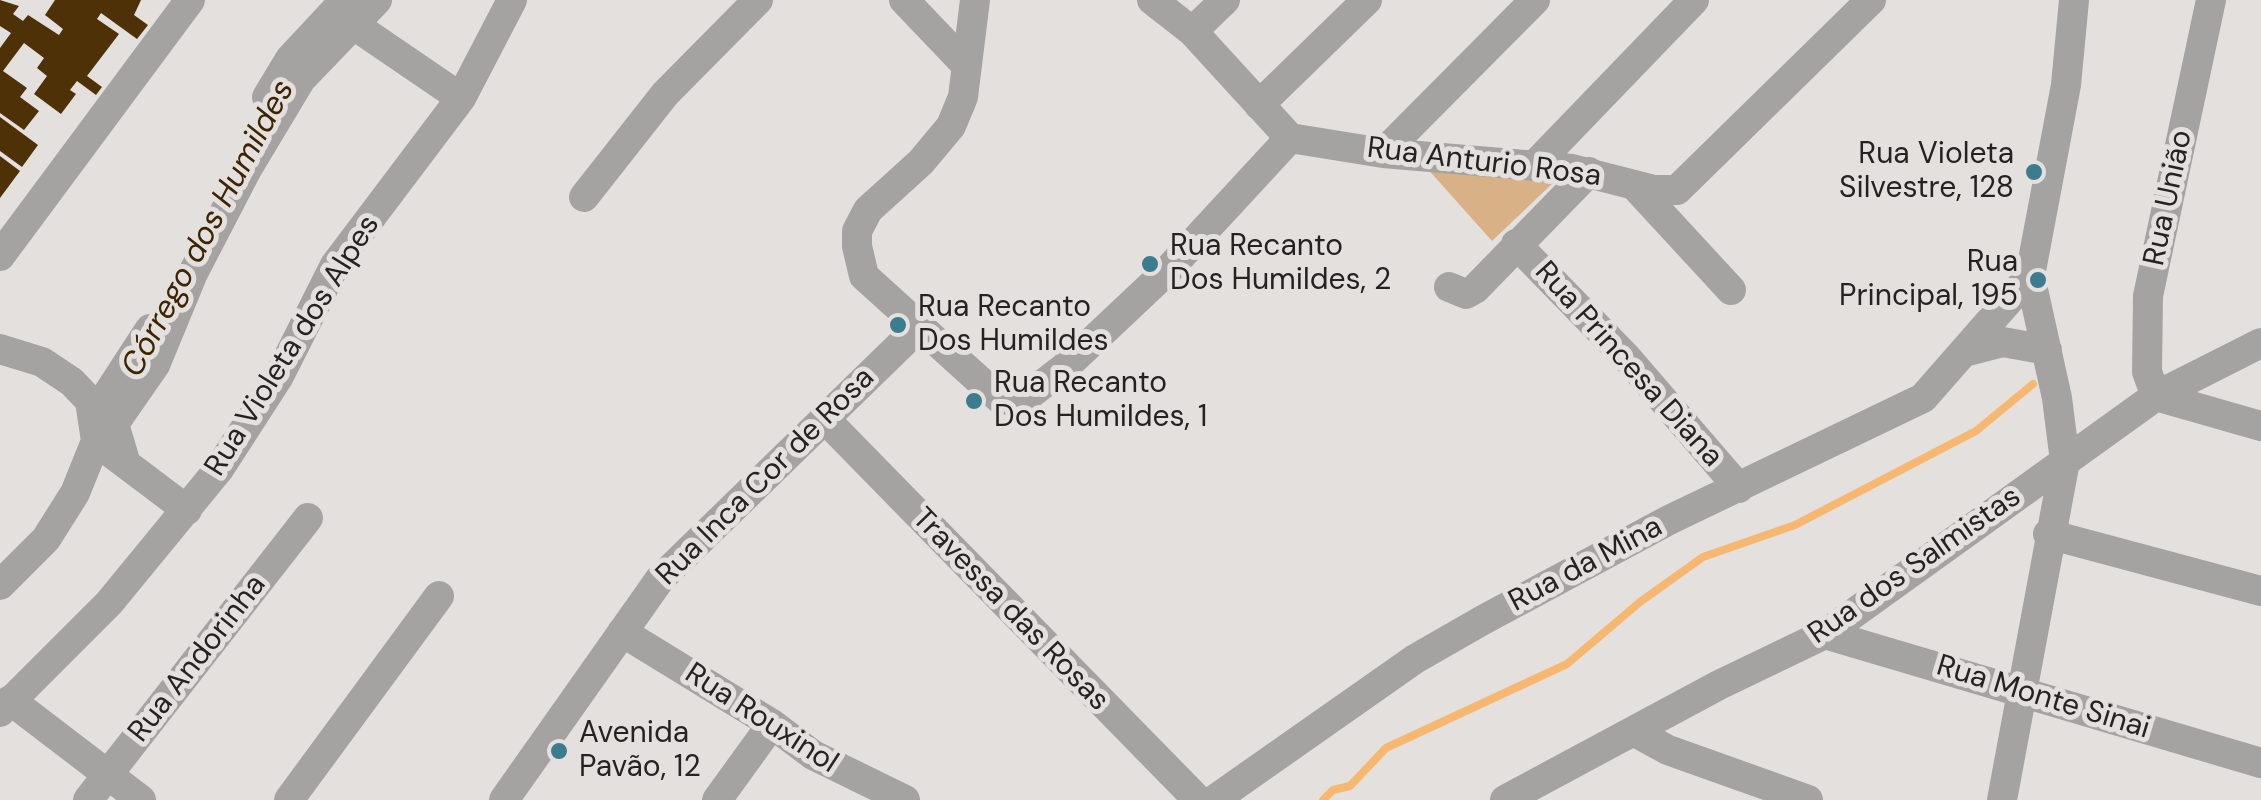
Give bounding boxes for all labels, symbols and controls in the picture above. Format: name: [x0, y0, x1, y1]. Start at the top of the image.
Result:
water label: Córrego dos Humildes: [114, 74, 304, 384]
street label: Rua União: [2137, 127, 2201, 269]
street label: Rua Anturio Rosa: [1365, 131, 1603, 195]
place label: Rua Violeta Silvestre, 128: [1839, 137, 2014, 208]
marker: Rua Violeta Silvestre, 128: [2023, 161, 2045, 183]
street label: Rua Violeta dos Alpes: [198, 209, 388, 483]
place label: Rua Recanto Dos Humildes, 2: [1170, 229, 1391, 300]
place label: Rua Principal, 195: [1839, 245, 2018, 316]
marker: Rua Recanto Dos Humildes, 2: [1139, 253, 1161, 275]
street label: Rua Princesa Diana: [1526, 255, 1730, 475]
marker: Rua Principal, 195: [2027, 269, 2049, 291]
place label: Rua Recanto Dos Humildes: [918, 290, 1109, 360]
marker: Rua Recanto Dos Humildes: [887, 314, 909, 336]
street label: Rua Inca Cor de Rosa: [650, 361, 882, 593]
place label: Rua Recanto Dos Humildes, 1: [994, 366, 1207, 436]
marker: Rua Recanto Dos Humildes, 1: [963, 390, 985, 412]
street label: Rua dos Salmistas: [1802, 479, 2028, 653]
street label: Travessa das Rosas: [904, 501, 1116, 719]
street label: Rua da Mina: [1503, 510, 1669, 620]
street label: Rua Andorinha: [122, 568, 274, 750]
street label: Rua Monte Sinai: [1932, 648, 2154, 748]
street label: Rua Rouxinol: [678, 656, 844, 782]
place label: Avenida Pavão, 12: [579, 716, 701, 786]
marker: Avenida Pavão, 12: [548, 740, 570, 762]

